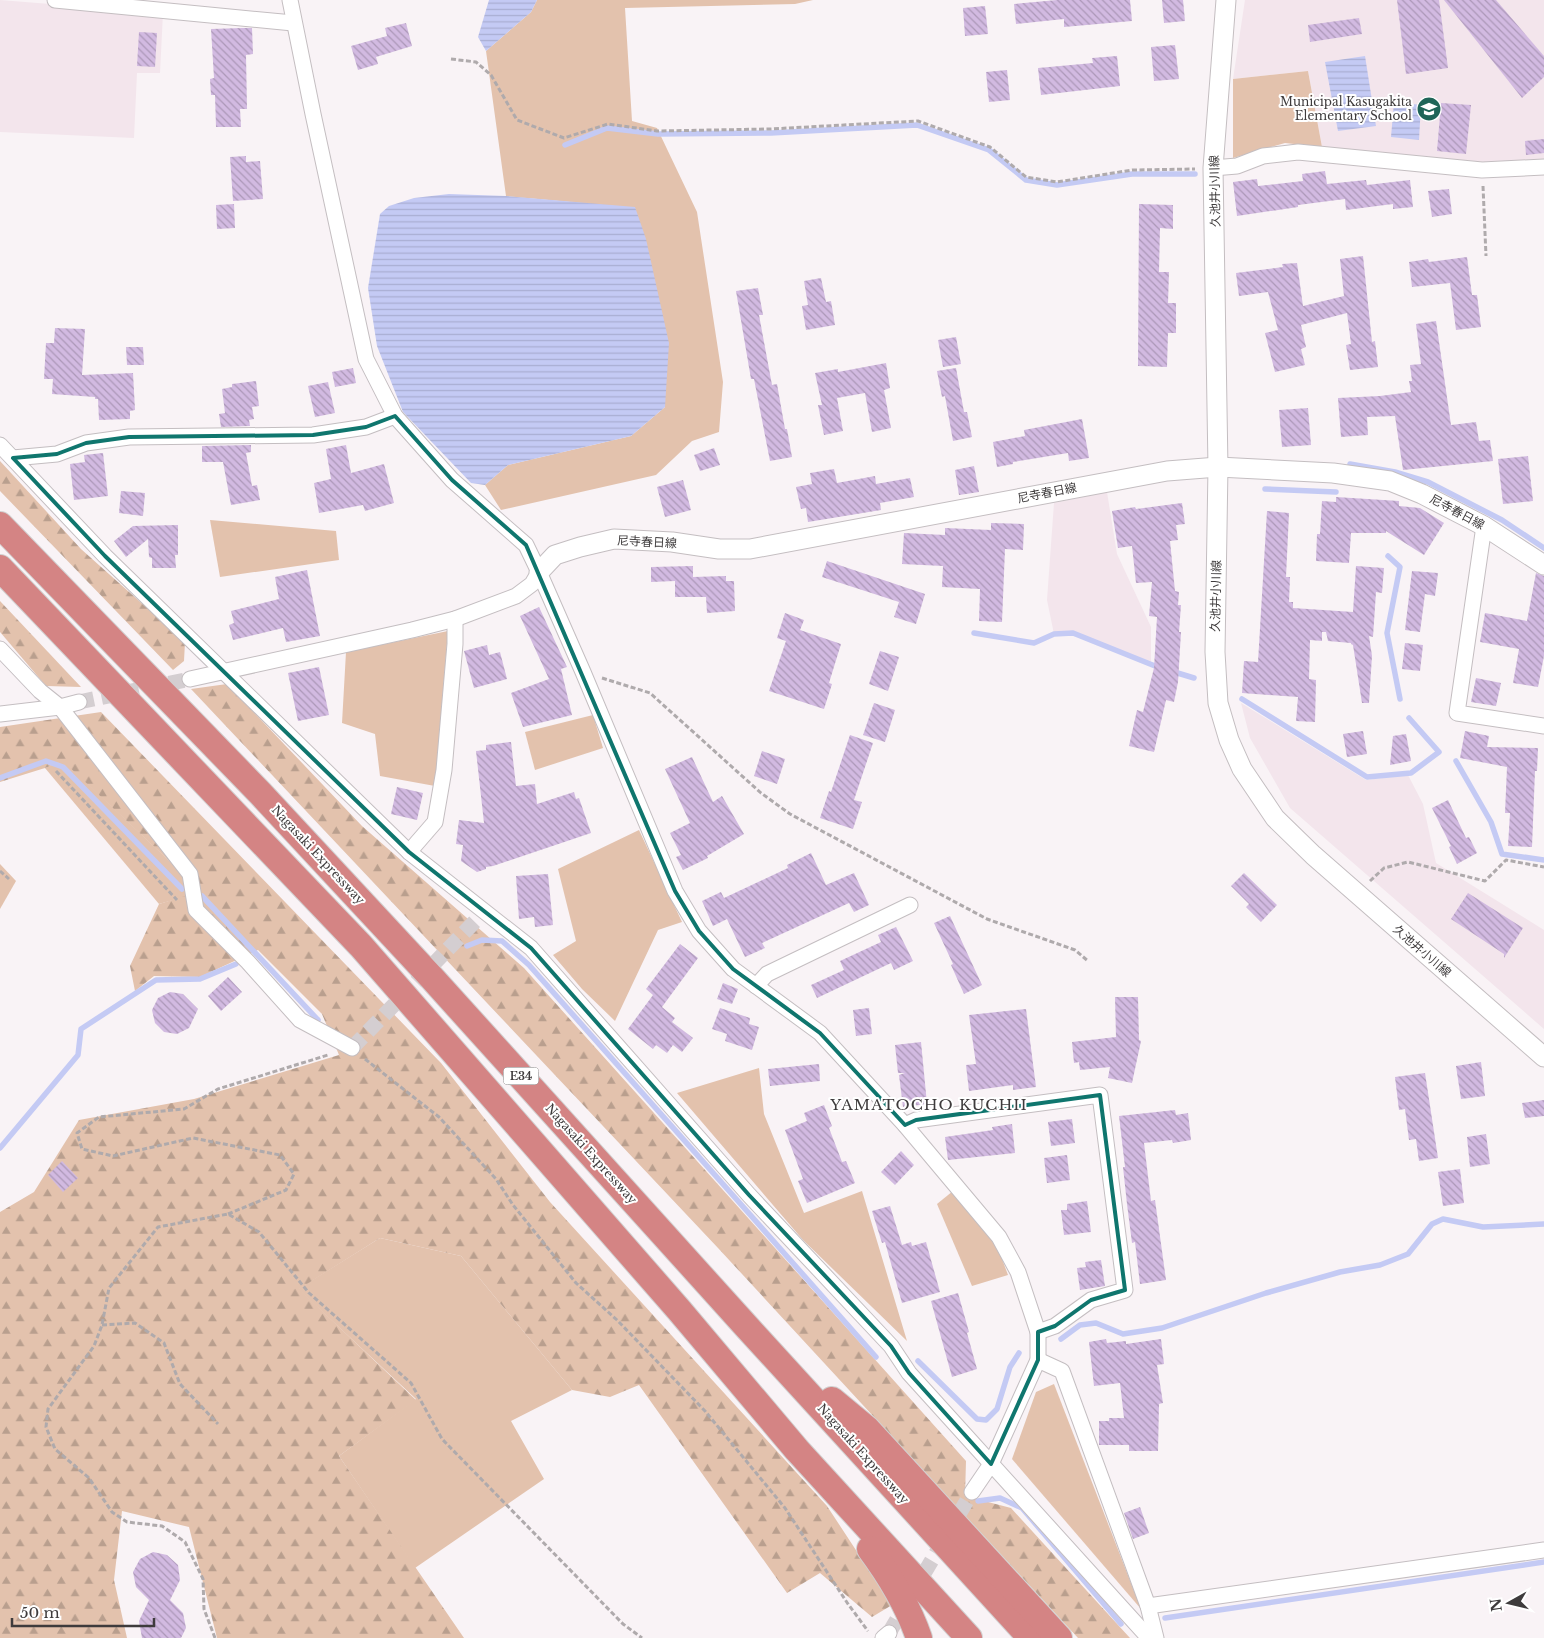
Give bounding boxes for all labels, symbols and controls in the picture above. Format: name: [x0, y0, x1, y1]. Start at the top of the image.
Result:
place label: Municipal Kasugakita Elementary School: [1280, 94, 1412, 123]
school or university icon: Municipal Kasugakita Elementary School: [1416, 96, 1442, 122]
street label: 久池井小川線: [1206, 155, 1223, 227]
street label: 尼寺春日線: [1016, 479, 1078, 506]
street label: 尼寺春日線: [1427, 491, 1487, 532]
street label: 尼寺春日線: [617, 532, 677, 551]
street label: 久池井小川線: [1207, 560, 1224, 632]
street label: Nagasaki Expressway: [269, 802, 368, 907]
street label: 久池井小川線: [1390, 921, 1454, 980]
road number: E34: [504, 1068, 538, 1084]
district label: YAMATOCHO KUCHII: [829, 1095, 1028, 1114]
street label: Nagasaki Expressway: [542, 1101, 640, 1207]
street label: Nagasaki Expressway: [814, 1401, 912, 1507]
north arrow: [1484, 1578, 1534, 1628]
scale bar: [12, 1596, 155, 1628]
text: N: [1486, 1597, 1506, 1613]
text: 50 m: [20, 1603, 60, 1622]

